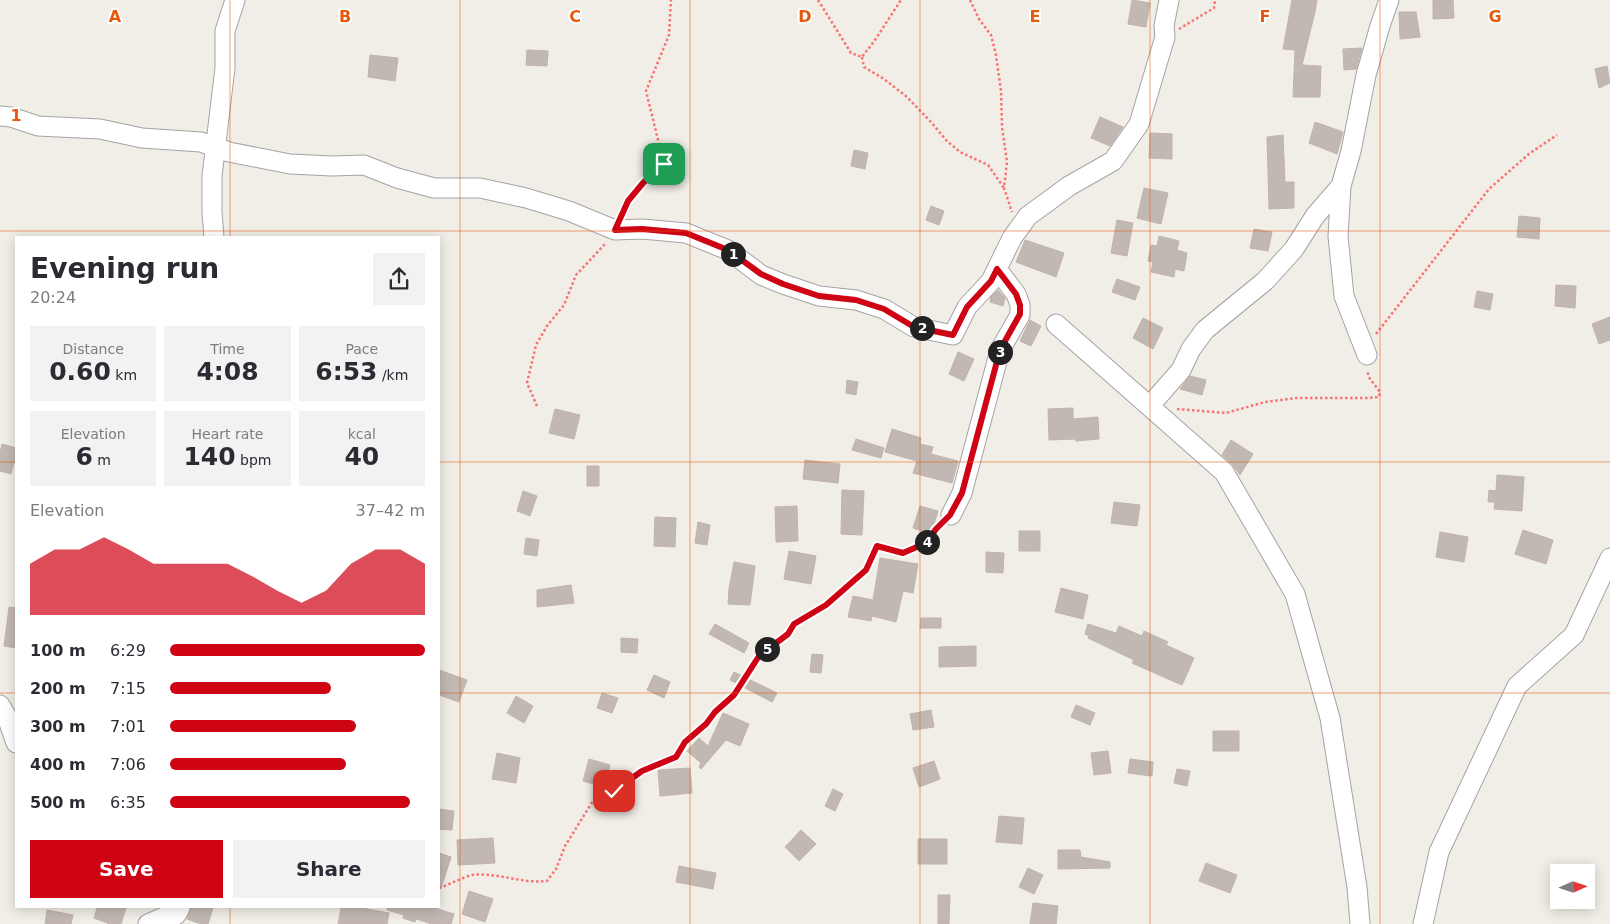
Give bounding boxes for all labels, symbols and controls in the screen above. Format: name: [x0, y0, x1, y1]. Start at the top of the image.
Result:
text: A: [109, 7, 122, 26]
text: B: [339, 7, 351, 26]
text: C: [569, 7, 581, 26]
text: D: [798, 7, 812, 26]
text: E: [1030, 7, 1040, 26]
text: F: [1260, 7, 1270, 26]
text: G: [1488, 7, 1502, 26]
text: 1: [10, 106, 22, 125]
pin: [643, 143, 685, 185]
icon: arrive: [650, 150, 678, 178]
pin: 1: [720, 242, 746, 266]
text: 1: [729, 246, 738, 262]
text: Evening run: [30, 252, 219, 285]
button: share: [373, 253, 425, 305]
text: 20:24: [30, 288, 76, 307]
pin: 2: [910, 316, 934, 340]
text: 2: [918, 320, 927, 336]
pin: 3: [988, 340, 1012, 364]
text: Distance: [63, 341, 124, 357]
text: Time: [210, 341, 245, 357]
text: Pace: [345, 341, 378, 357]
text: 3: [996, 344, 1005, 360]
text: 0.60: [49, 357, 111, 386]
text: 4:08: [196, 357, 259, 386]
text: 6:53: [315, 357, 377, 386]
text: km: [111, 367, 137, 383]
text: /km: [377, 367, 408, 383]
text: Elevation: [61, 426, 126, 442]
text: Heart rate: [192, 426, 263, 442]
text: kcal: [348, 426, 376, 442]
text: 6: [75, 442, 93, 471]
text: 140: [183, 442, 236, 471]
text: 40: [344, 442, 379, 471]
text: m: [93, 452, 111, 468]
text: bpm: [236, 452, 272, 468]
text: Elevation: [30, 501, 104, 520]
text: 37–42 m: [356, 501, 425, 520]
pin: 4: [914, 530, 940, 554]
text: 4: [923, 534, 932, 550]
pin: 5: [754, 636, 780, 662]
text: 100 m: [30, 641, 86, 660]
text: 6:29: [110, 641, 146, 660]
text: 5: [763, 641, 772, 657]
text: 200 m: [30, 679, 86, 698]
text: 7:15: [110, 679, 146, 698]
text: 300 m: [30, 717, 86, 736]
text: 7:01: [110, 717, 146, 736]
text: 400 m: [30, 755, 86, 774]
text: 7:06: [110, 755, 146, 774]
pin: [593, 770, 635, 812]
icon: check: [600, 777, 628, 805]
text: 500 m: [30, 793, 86, 812]
text: 6:35: [110, 793, 146, 812]
button: Save: [30, 840, 223, 898]
button: Share: [233, 840, 425, 898]
north arrow: [1550, 864, 1595, 909]
map controls: [1550, 864, 1595, 909]

